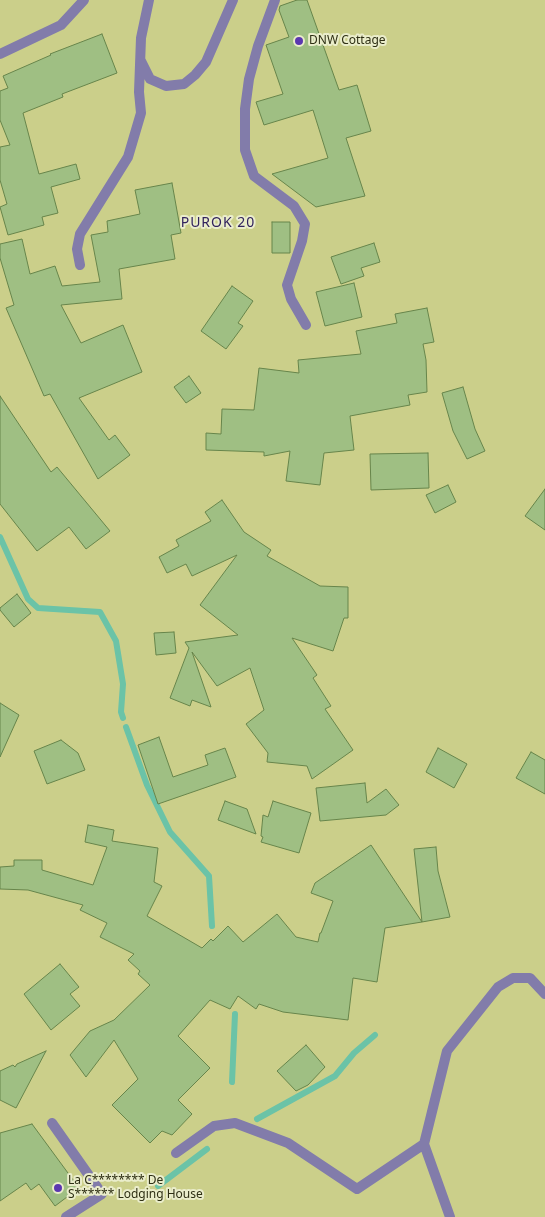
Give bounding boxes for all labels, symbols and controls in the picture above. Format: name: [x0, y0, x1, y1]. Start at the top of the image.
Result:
place label: DNW Cottage: [309, 34, 386, 48]
marker: DNW Cottage: [293, 35, 305, 47]
district label: PUROK 20: [180, 215, 256, 231]
place label: La C******** De S****** Lodging House: [68, 1174, 203, 1202]
marker: La C******** De S****** Lodging House: [52, 1182, 64, 1194]

